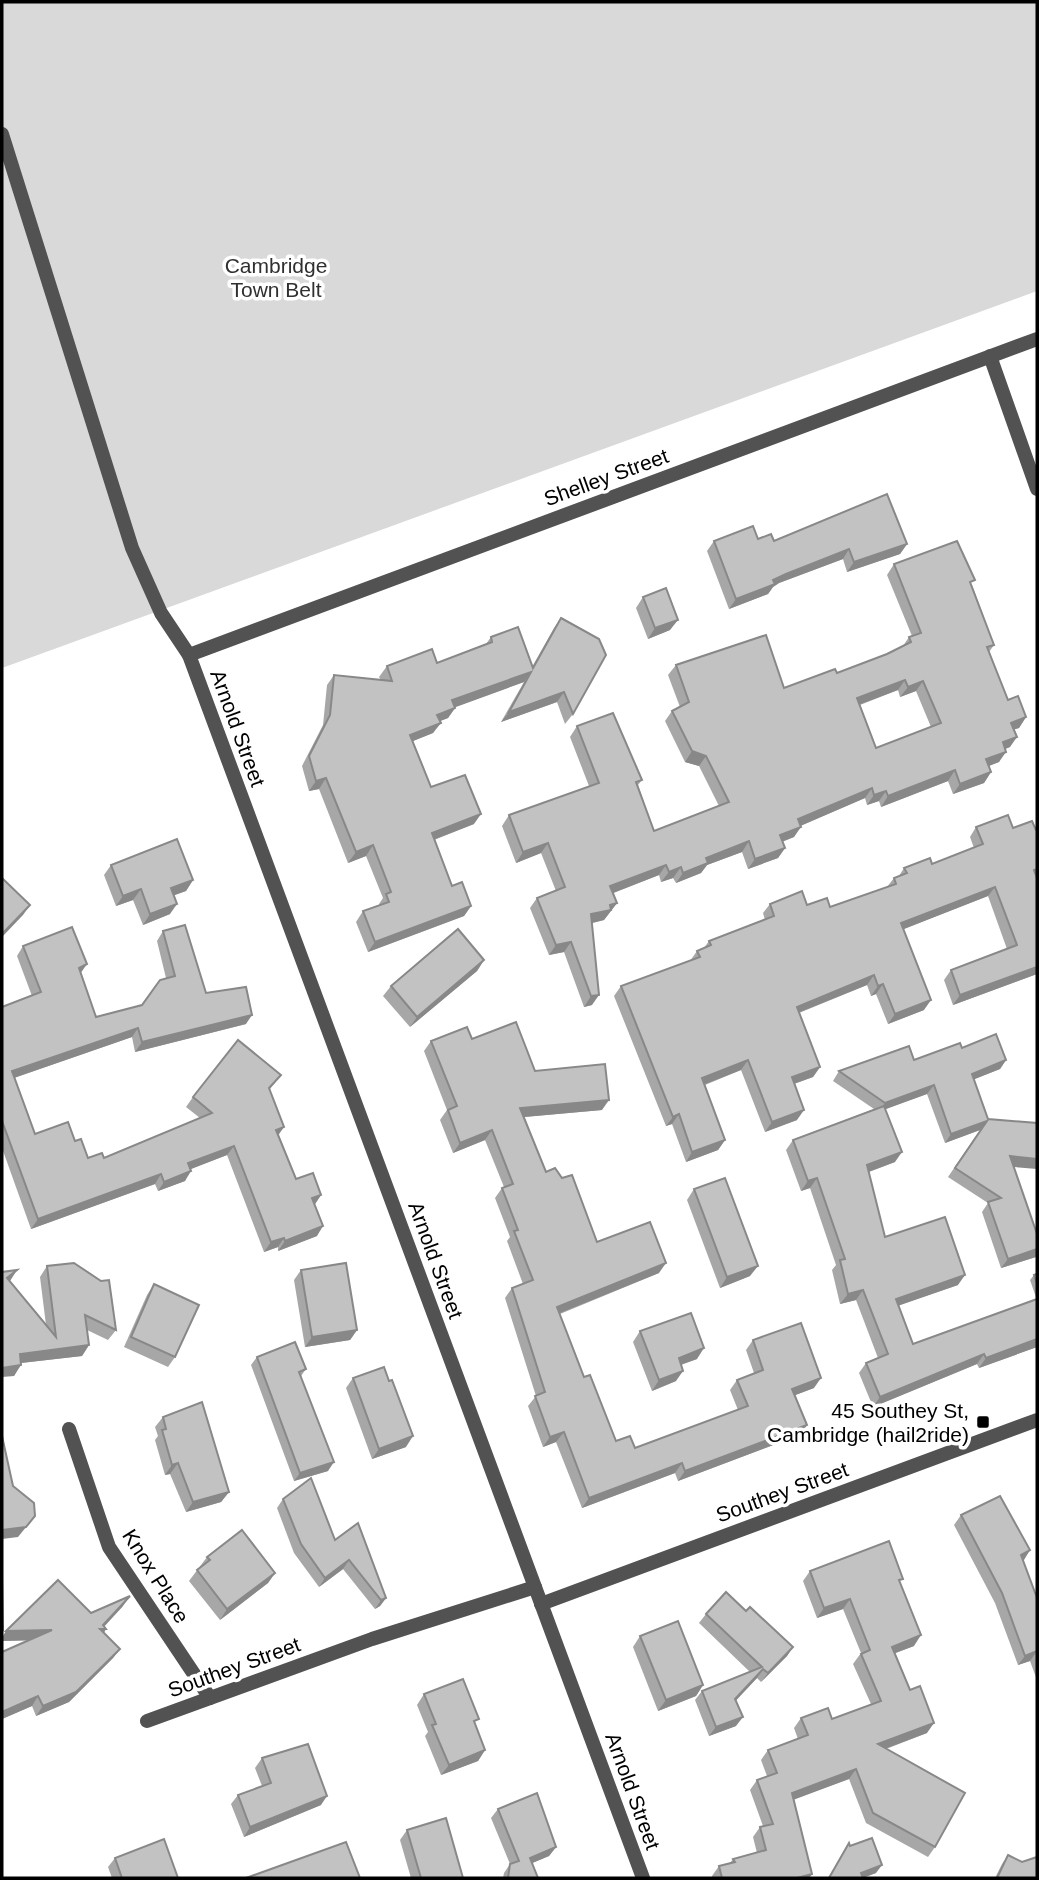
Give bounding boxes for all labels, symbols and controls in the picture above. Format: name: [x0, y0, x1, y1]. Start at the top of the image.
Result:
park label: Cambridge Town Belt: [225, 254, 327, 301]
street label: Shelley Street: [541, 444, 672, 510]
street label: Arnold Street: [206, 666, 270, 790]
street label: Arnold Street: [404, 1198, 468, 1322]
place label: 45 Southey St, Cambridge (hail2ride): [767, 1399, 969, 1446]
marker: 45 Southey St, Cambridge (hail2ride): [975, 1414, 991, 1430]
street label: Southey Street: [713, 1457, 851, 1527]
street label: Knox Place: [118, 1525, 194, 1627]
street label: Southey Street: [165, 1632, 303, 1702]
street label: Arnold Street: [601, 1729, 665, 1853]

